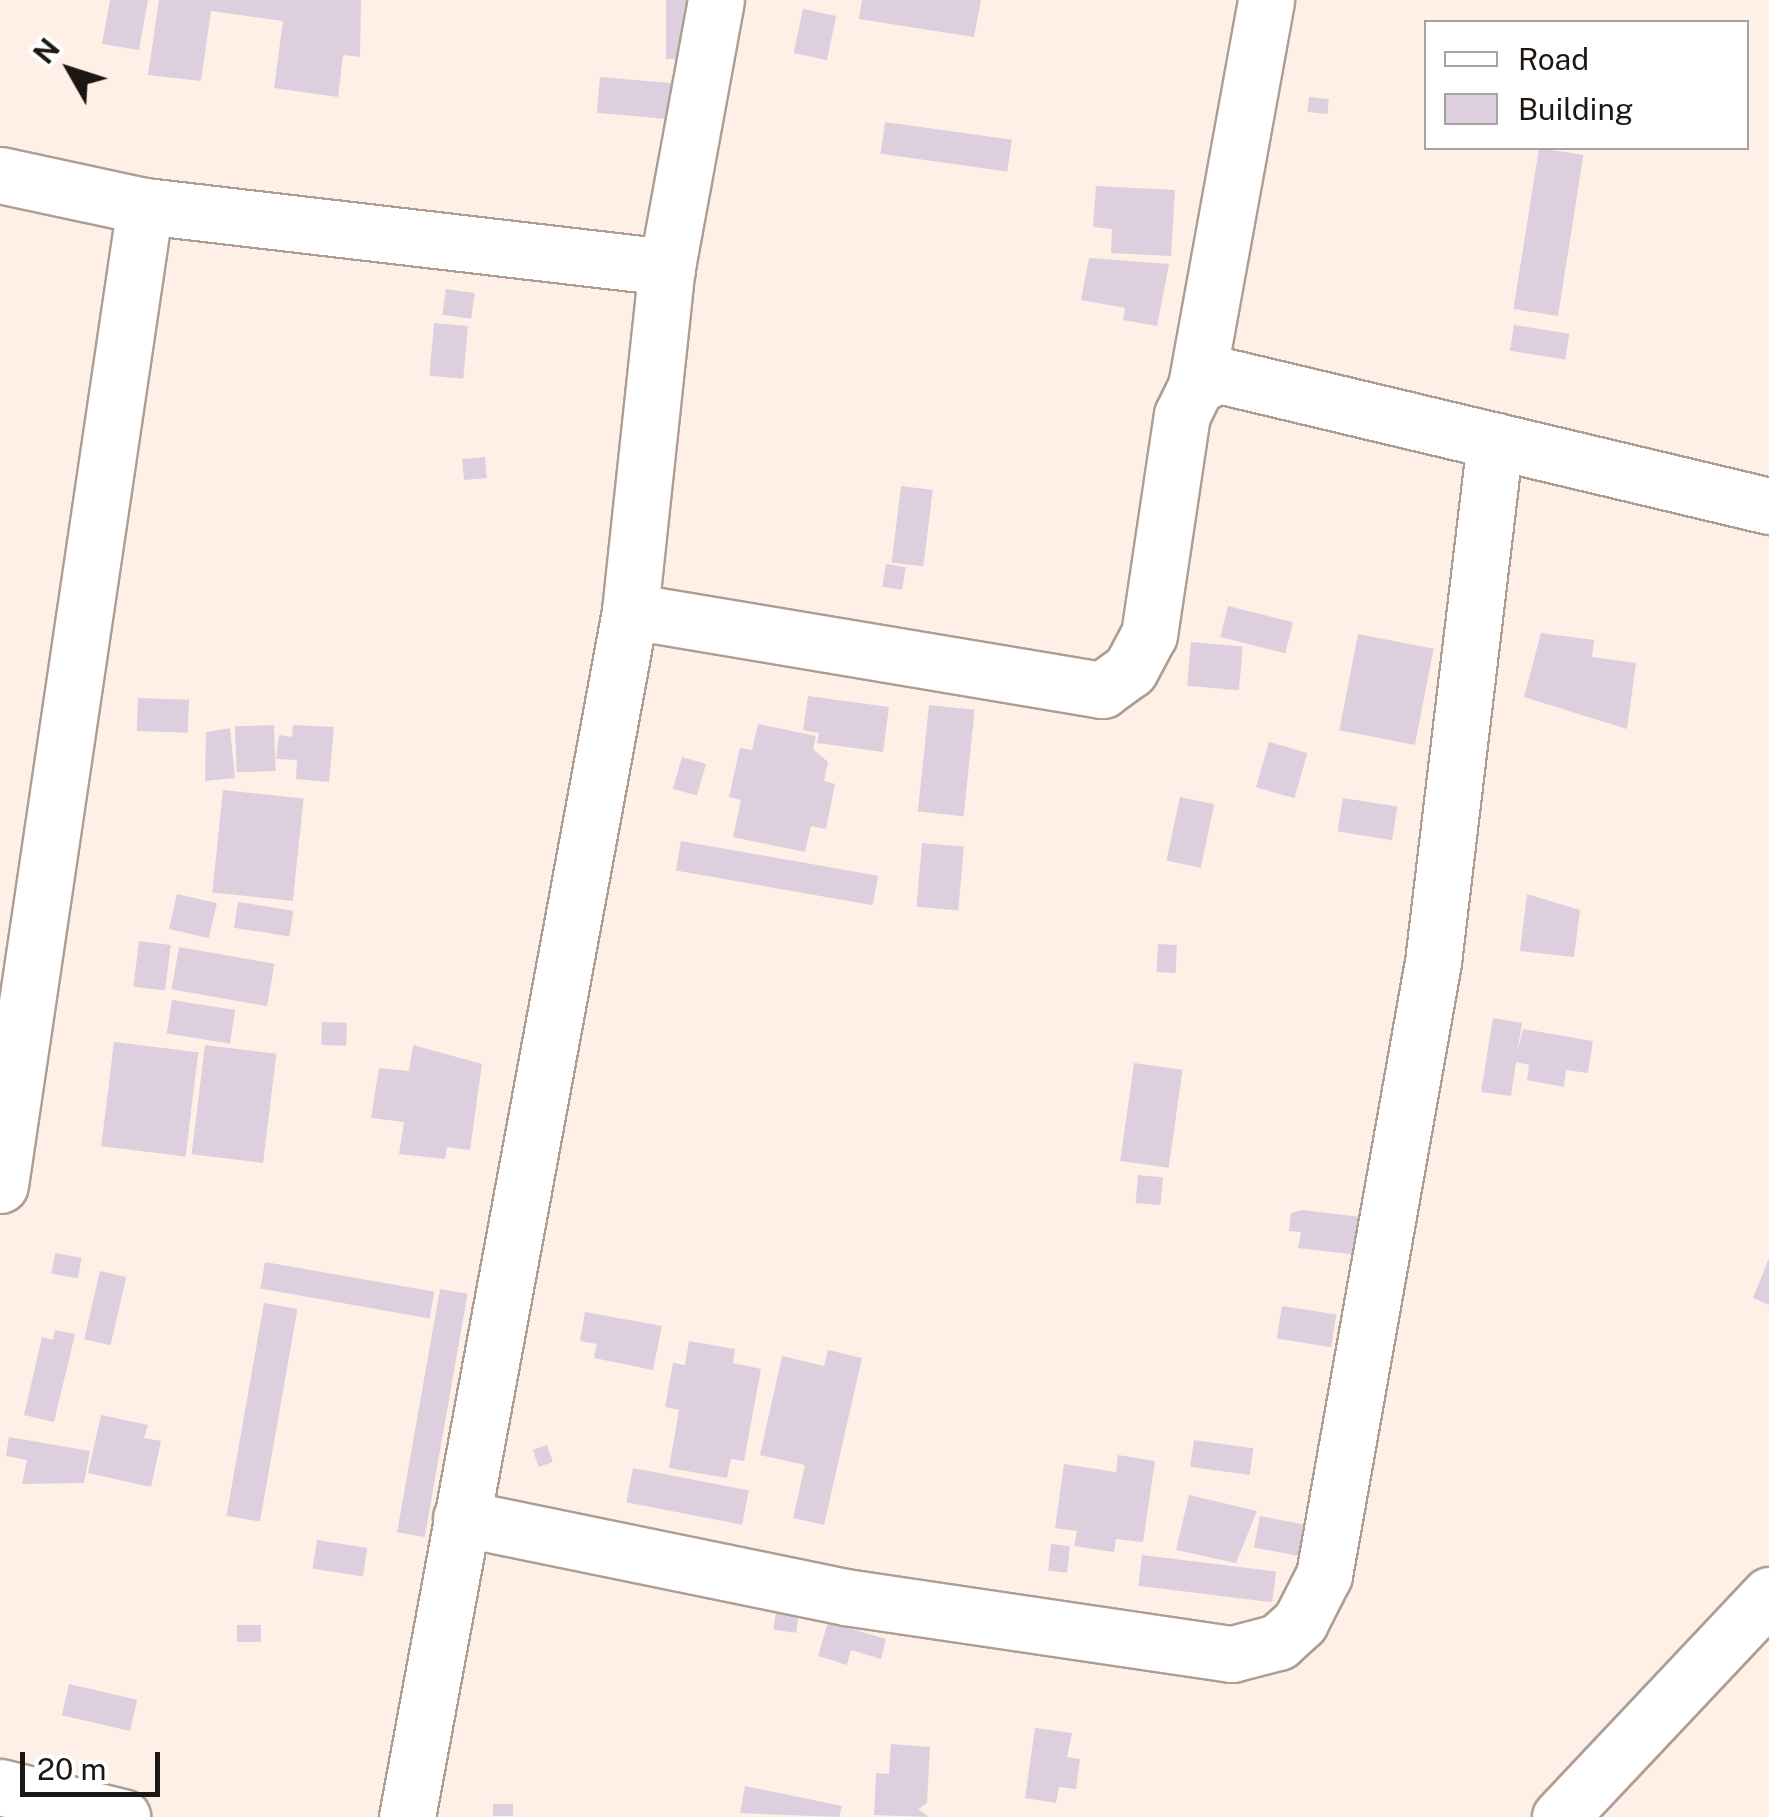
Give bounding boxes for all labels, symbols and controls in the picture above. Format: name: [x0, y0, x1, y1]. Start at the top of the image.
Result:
north arrow: [20, 20, 120, 120]
legend: [1424, 20, 1749, 150]
text: N: [27, 32, 66, 70]
text: Road: [1518, 41, 1589, 77]
text: Building: [1518, 91, 1633, 127]
scale bar: [25, 1732, 165, 1794]
text: 20 m: [37, 1751, 106, 1787]

